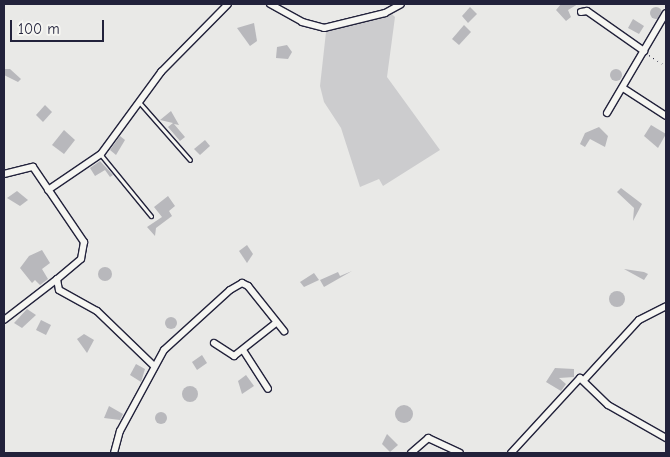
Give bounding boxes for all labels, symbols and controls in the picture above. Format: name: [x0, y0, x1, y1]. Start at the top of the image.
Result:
scale bar: [12, 10, 106, 42]
text: 100 m: [18, 20, 60, 38]

